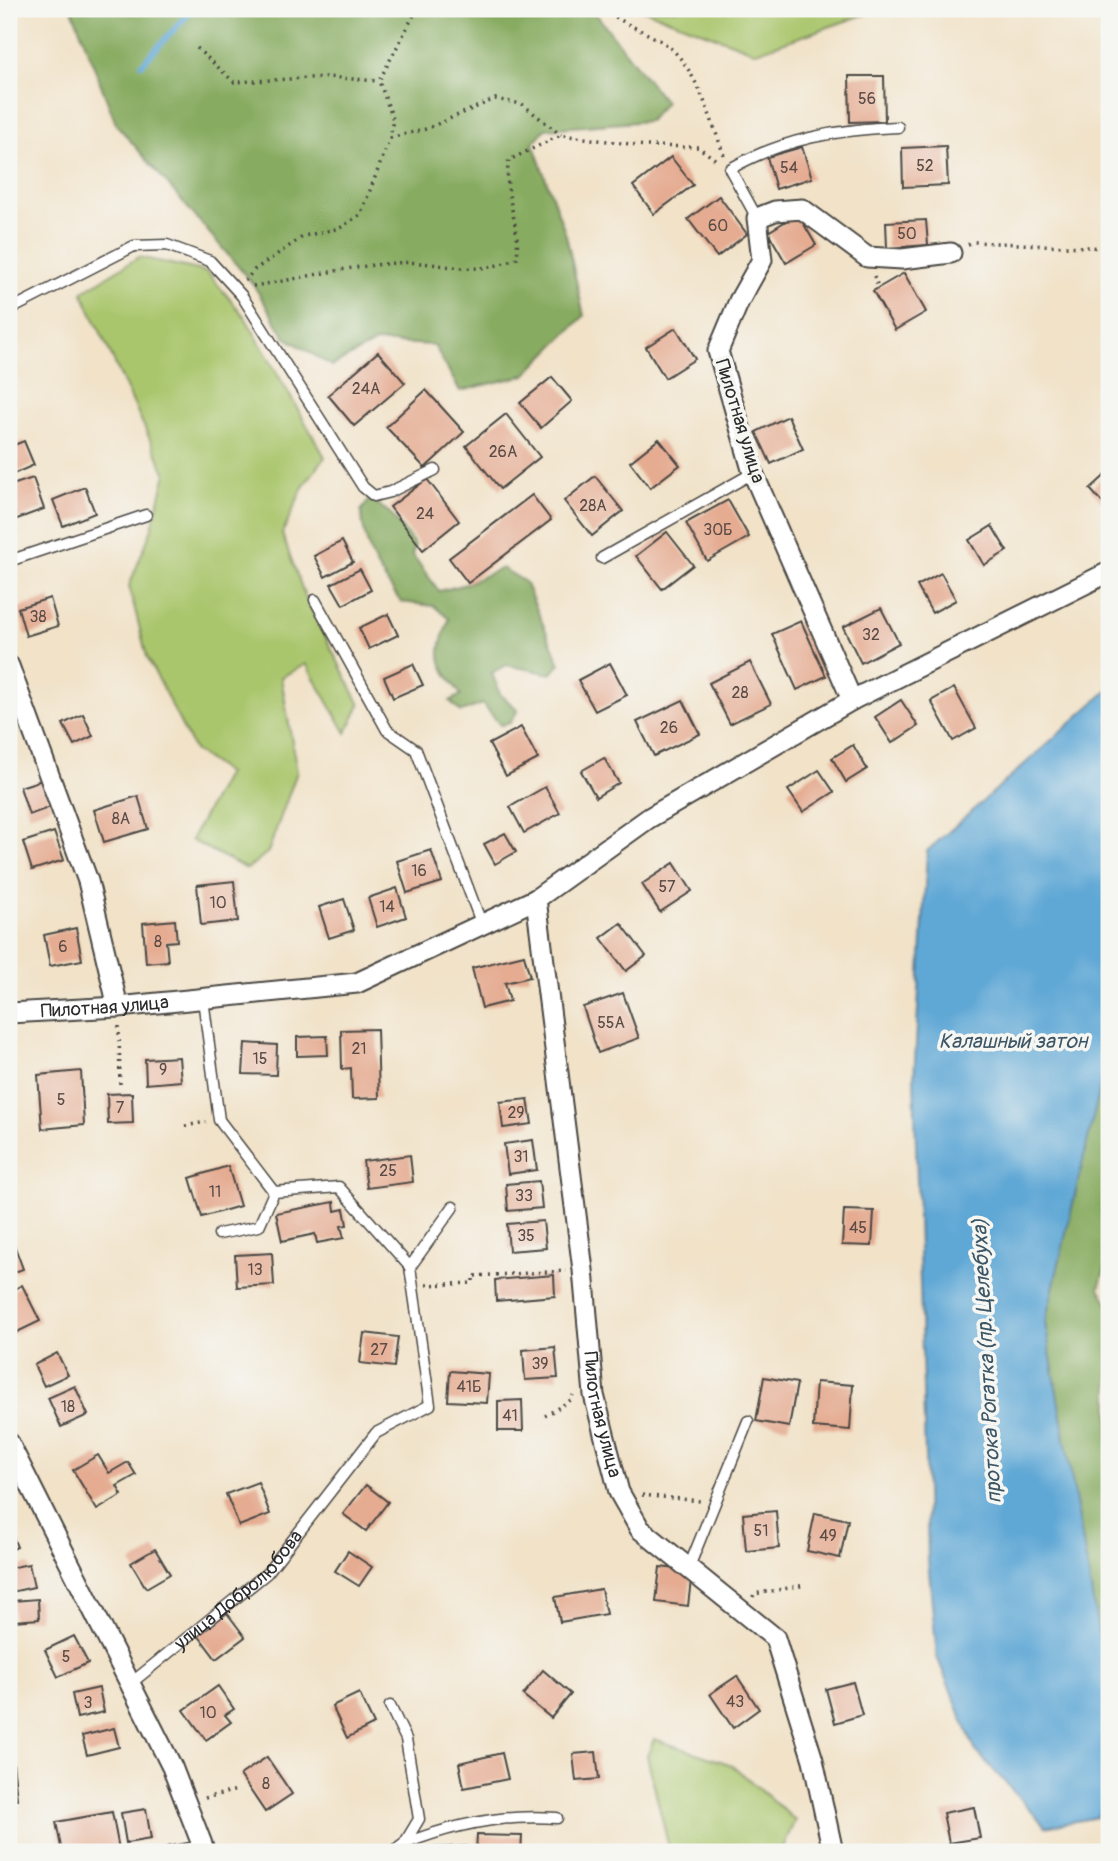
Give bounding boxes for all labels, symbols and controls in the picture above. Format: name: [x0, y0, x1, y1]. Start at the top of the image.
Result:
house number: 56: [858, 89, 876, 109]
house number: 52: [916, 156, 934, 176]
house number: 54: [780, 158, 798, 178]
house number: 60: [708, 216, 728, 236]
house number: 50: [897, 224, 917, 244]
street label: Пилотная улица: [710, 356, 770, 486]
house number: 24А: [352, 379, 380, 399]
house number: 26А: [489, 442, 517, 462]
house number: 28А: [579, 496, 607, 516]
house number: 24: [416, 504, 434, 524]
house number: 30Б: [703, 520, 733, 540]
house number: 38: [30, 607, 47, 627]
house number: 32: [862, 625, 880, 645]
house number: 28: [731, 683, 749, 703]
house number: 26: [660, 718, 678, 738]
house number: 8А: [112, 809, 130, 829]
house number: 16: [411, 861, 427, 881]
house number: 57: [658, 877, 676, 897]
house number: 10: [209, 893, 227, 913]
house number: 14: [379, 897, 395, 917]
house number: 8: [154, 932, 162, 952]
house number: 6: [58, 937, 68, 957]
street label: Пилотная улица: [40, 990, 170, 1023]
house number: 55А: [597, 1013, 625, 1033]
water label: Калашный затон: [939, 1028, 1090, 1055]
house number: 21: [351, 1039, 367, 1059]
house number: 15: [253, 1049, 267, 1069]
house number: 9: [159, 1060, 167, 1080]
house number: 5: [57, 1090, 65, 1110]
house number: 7: [116, 1098, 125, 1118]
house number: 29: [507, 1103, 525, 1123]
house number: 31: [513, 1147, 529, 1167]
house number: 25: [379, 1161, 397, 1181]
house number: 11: [209, 1182, 221, 1202]
house number: 33: [515, 1186, 533, 1206]
house number: 45: [849, 1218, 867, 1238]
water label: протока Рогатка (пр. Целебуха): [966, 1218, 1008, 1504]
house number: 35: [517, 1226, 535, 1246]
house number: 13: [247, 1260, 263, 1280]
house number: 27: [370, 1340, 388, 1360]
street label: Пилотная улица: [578, 1350, 627, 1480]
house number: 39: [531, 1354, 549, 1374]
house number: 41Б: [456, 1377, 482, 1397]
house number: 18: [61, 1397, 75, 1417]
house number: 41: [502, 1406, 518, 1426]
house number: 51: [754, 1521, 768, 1541]
street label: улица Добролюбова: [169, 1525, 308, 1656]
house number: 49: [819, 1526, 837, 1546]
house number: 5: [62, 1647, 70, 1667]
house number: 43: [726, 1692, 744, 1712]
house number: 3: [84, 1693, 93, 1713]
house number: 10: [199, 1703, 217, 1723]
house number: 8: [262, 1774, 270, 1794]

